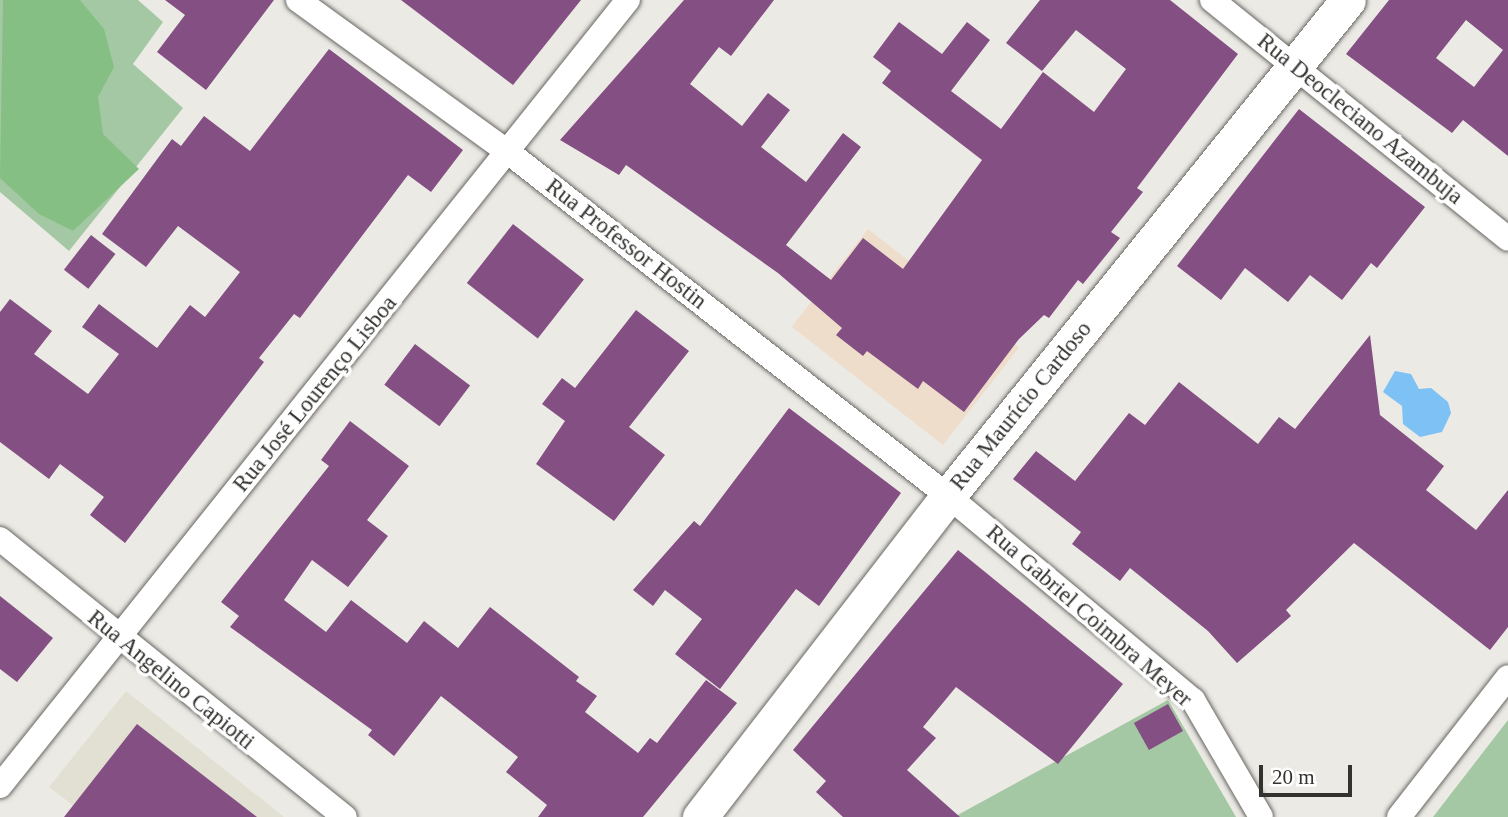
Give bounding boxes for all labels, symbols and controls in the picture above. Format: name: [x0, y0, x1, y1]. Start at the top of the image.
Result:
street label: Rua Deocleciano Azambuja: [1251, 27, 1469, 211]
street label: Rua Professor Hostin: [540, 173, 712, 315]
street label: Rua José Lourenço Lisboa: [227, 290, 403, 498]
street label: Rua Maurício Cardoso: [944, 316, 1098, 496]
street label: Rua Gabriel Coimbra Meyer: [980, 519, 1198, 713]
street label: Rua Angelino Capiotti: [81, 604, 261, 756]
scale bar: [1263, 750, 1356, 794]
text: 20 m: [1272, 765, 1315, 789]

